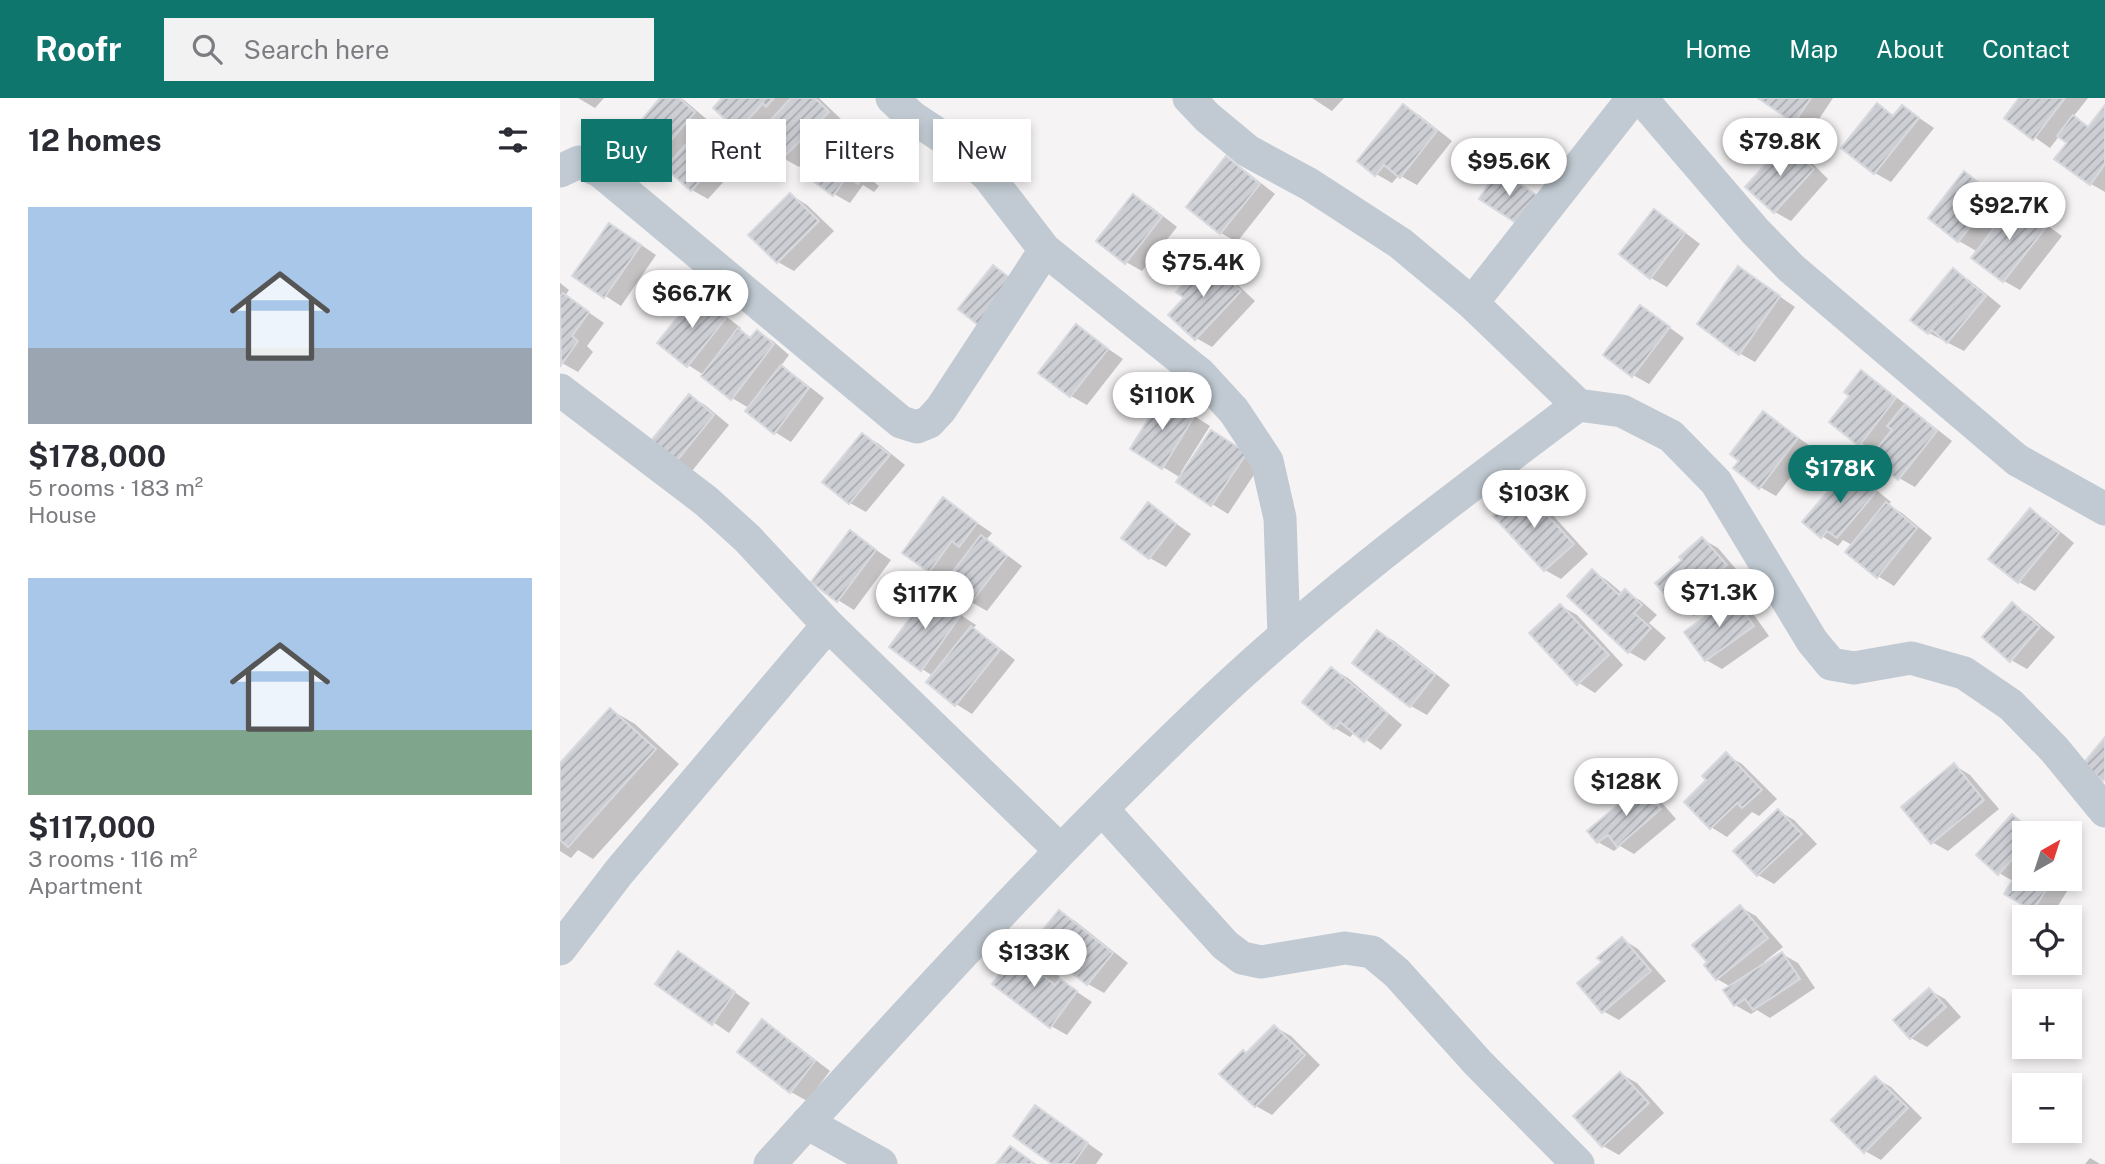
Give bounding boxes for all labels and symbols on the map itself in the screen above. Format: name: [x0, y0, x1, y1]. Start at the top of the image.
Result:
pin: $79.8K: [1723, 118, 1837, 178]
pin: $95.6K: [1452, 139, 1566, 198]
pin: $92.7K: [1952, 183, 2066, 242]
pin: $75.4K: [1146, 240, 1260, 299]
pin: $66.7K: [635, 271, 749, 330]
pin: $110K: [1113, 372, 1211, 432]
pin: $178K: [1791, 446, 1889, 505]
pin: $103K: [1485, 470, 1583, 530]
pin: $71.3K: [1662, 570, 1776, 629]
pin: $117K: [876, 572, 974, 631]
pin: $128K: [1577, 758, 1675, 818]
north arrow: [2012, 821, 2082, 891]
pin: $133K: [985, 930, 1083, 989]

